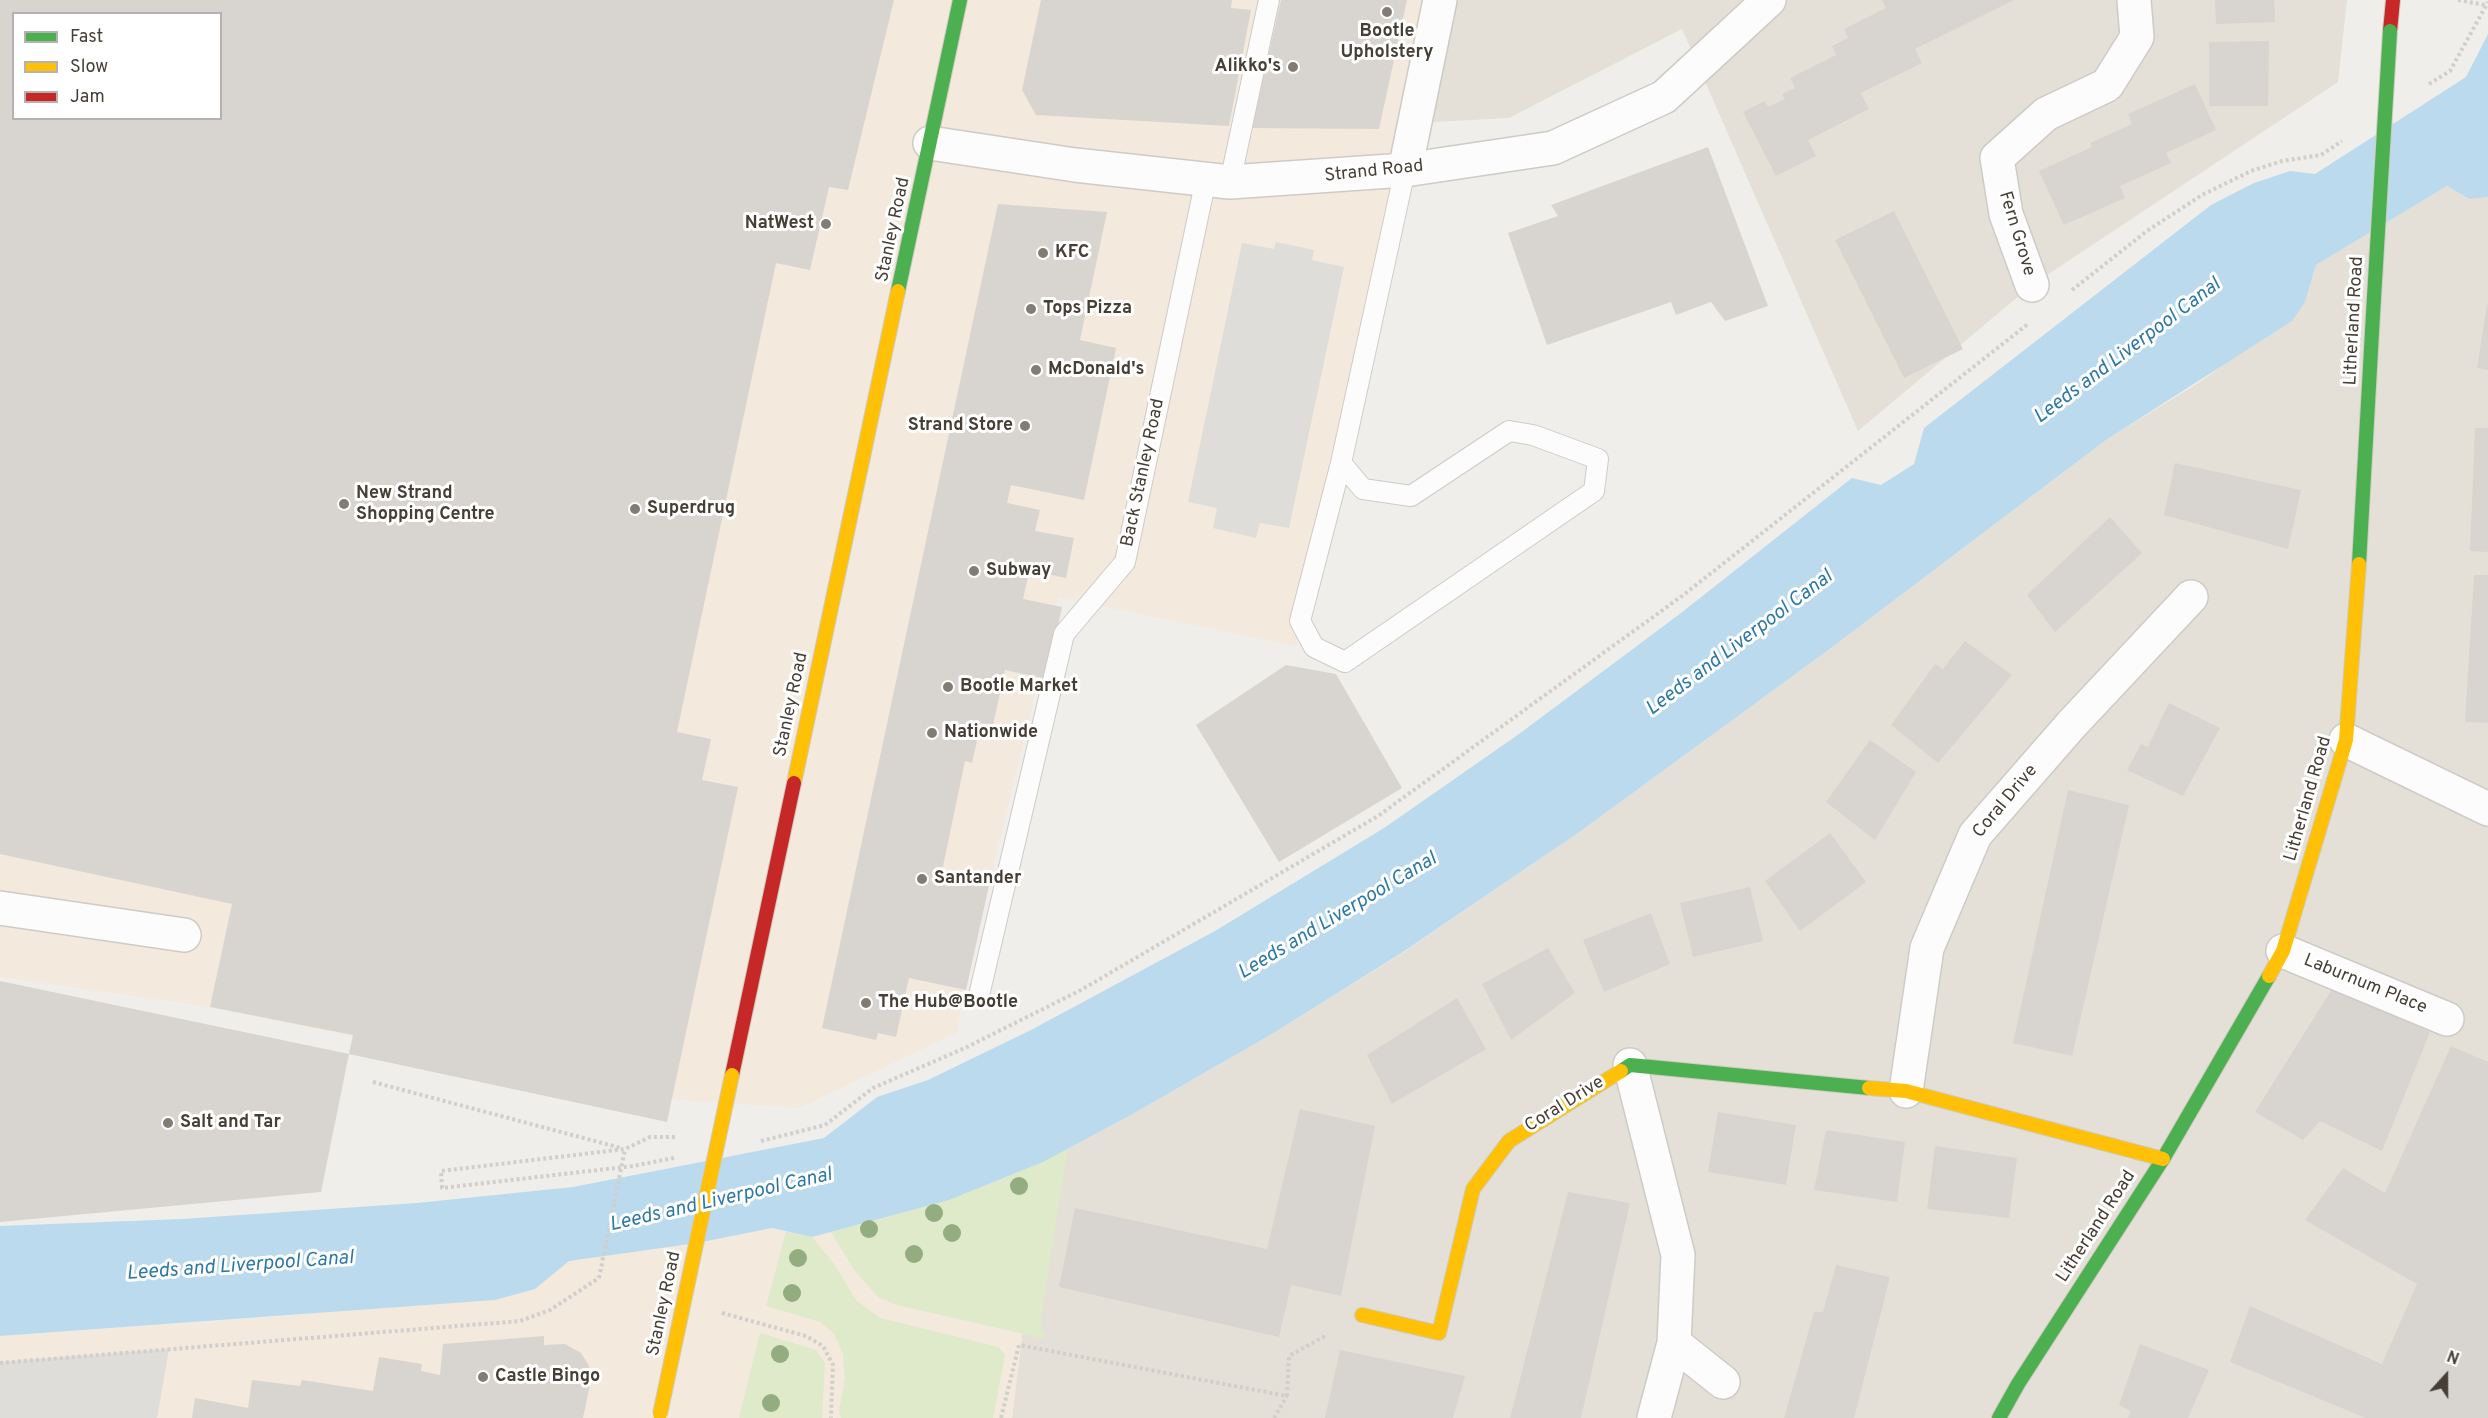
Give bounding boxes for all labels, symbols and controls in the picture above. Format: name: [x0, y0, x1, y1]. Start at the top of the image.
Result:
marker: Bootle Upholstery: [1380, 5, 1394, 19]
legend: [12, 12, 222, 120]
place label: Bootle Upholstery: [1341, 21, 1433, 63]
text: Fast: [70, 26, 103, 49]
text: Slow: [70, 56, 108, 79]
place label: Alikko's: [1215, 56, 1281, 78]
marker: Alikko's: [1286, 60, 1300, 74]
text: Jam: [70, 86, 105, 109]
street label: Strand Road: [1323, 156, 1425, 188]
street label: Stanley Road: [872, 176, 916, 284]
street label: Fern Grove: [1993, 189, 2039, 279]
place label: NatWest: [745, 213, 814, 235]
marker: NatWest: [819, 217, 833, 231]
place label: KFC: [1055, 242, 1089, 264]
marker: KFC: [1036, 246, 1050, 260]
street label: Litherland Road: [2341, 256, 2369, 386]
water label: Leeds and Liverpool Canal: [2030, 274, 2226, 430]
place label: Tops Pizza: [1043, 298, 1132, 320]
marker: Tops Pizza: [1024, 302, 1038, 316]
place label: McDonald's: [1048, 359, 1144, 381]
marker: McDonald's: [1029, 363, 1043, 377]
street label: Back Stanley Road: [1118, 397, 1170, 549]
place label: Strand Store: [908, 415, 1013, 437]
marker: Strand Store: [1018, 419, 1032, 433]
place label: New Strand Shopping Centre: [356, 483, 494, 526]
marker: New Strand Shopping Centre: [337, 497, 351, 511]
place label: Superdrug: [647, 498, 735, 520]
marker: Superdrug: [628, 502, 642, 516]
place label: Subway: [986, 560, 1051, 582]
marker: Subway: [967, 564, 981, 578]
water label: Leeds and Liverpool Canal: [1642, 566, 1838, 722]
street label: Stanley Road: [770, 651, 814, 759]
place label: Bootle Market: [960, 676, 1078, 698]
marker: Bootle Market: [941, 680, 955, 694]
place label: Nationwide: [944, 722, 1038, 744]
marker: Nationwide: [925, 726, 939, 740]
street label: Litherland Road: [2281, 734, 2337, 864]
street label: Coral Drive: [1969, 761, 2043, 843]
water label: Leeds and Liverpool Canal: [1234, 848, 1442, 986]
place label: Santander: [934, 868, 1021, 890]
marker: Santander: [915, 872, 929, 886]
street label: Laburnum Place: [2300, 950, 2430, 1020]
place label: The Hub@Bootle: [878, 992, 1018, 1014]
marker: The Hub@Bootle: [859, 996, 873, 1010]
street label: Coral Drive: [1521, 1072, 1609, 1138]
place label: Salt and Tar: [180, 1112, 281, 1134]
marker: Salt and Tar: [161, 1116, 175, 1130]
water label: Leeds and Liverpool Canal: [607, 1164, 835, 1238]
street label: Litherland Road: [2053, 1167, 2141, 1287]
water label: Leeds and Liverpool Canal: [126, 1247, 354, 1287]
street label: Stanley Road: [643, 1250, 687, 1358]
north arrow: [2416, 1346, 2476, 1406]
text: N: [2443, 1348, 2461, 1371]
place label: Castle Bingo: [495, 1366, 600, 1388]
marker: Castle Bingo: [476, 1370, 490, 1384]

